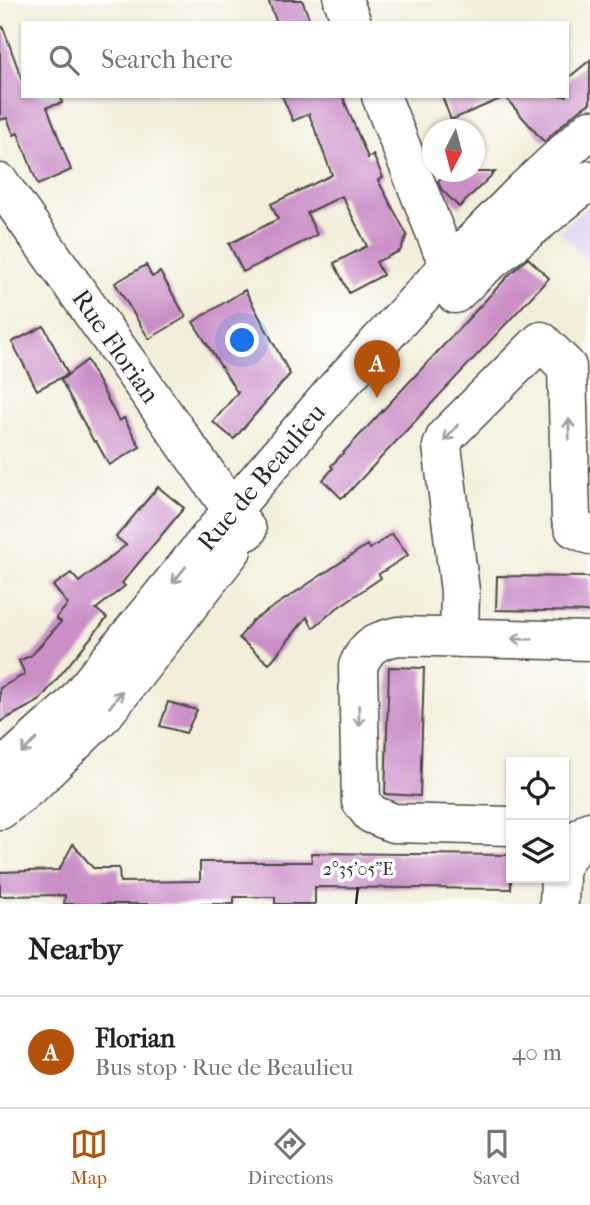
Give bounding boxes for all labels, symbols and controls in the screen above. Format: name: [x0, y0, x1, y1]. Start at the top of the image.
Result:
search box: [21, 21, 569, 98]
icon: search: [45, 41, 83, 79]
text: Search here: [101, 44, 233, 75]
north arrow: [422, 119, 485, 182]
street label: Rue Florian: [65, 284, 166, 409]
your location: [225, 323, 259, 357]
pin: A: [354, 340, 400, 398]
street label: Rue de Beaulieu: [191, 397, 332, 557]
one-way arrow: [562, 418, 575, 441]
one-way arrow: [444, 424, 460, 442]
one-way arrow: [171, 566, 187, 584]
one-way arrow: [511, 632, 534, 646]
one-way arrow: [109, 691, 124, 709]
one-way arrow: [352, 704, 366, 727]
one-way arrow: [21, 737, 38, 754]
map controls: [506, 757, 569, 883]
button: locate: [506, 757, 569, 820]
button: layers: [506, 820, 569, 883]
text: 2°35'05"E: [323, 859, 393, 880]
text: Nearby: [28, 932, 123, 967]
text: Florian: [95, 1023, 175, 1054]
text: A: [44, 1039, 58, 1066]
text: 40 m: [512, 1039, 562, 1066]
text: Bus stop · Rue de Beaulieu: [95, 1054, 353, 1081]
tab: Map: [70, 1125, 108, 1189]
tab: Directions: [248, 1125, 333, 1189]
tab: Saved: [473, 1125, 520, 1189]

